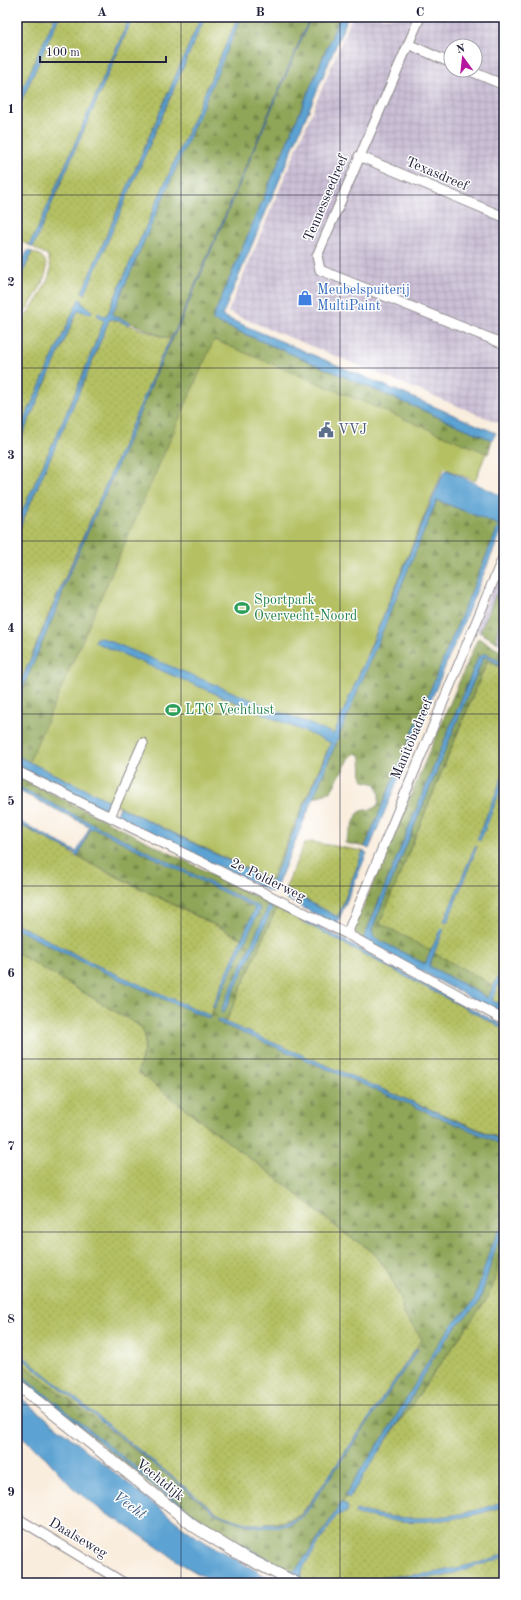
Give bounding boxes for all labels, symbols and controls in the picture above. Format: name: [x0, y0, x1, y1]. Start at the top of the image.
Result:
text: A: [97, 6, 107, 19]
text: B: [255, 6, 265, 19]
text: C: [416, 6, 424, 19]
scale bar: [40, 38, 166, 64]
north arrow: [443, 38, 483, 78]
text: N: [455, 43, 467, 56]
text: 100 m: [46, 47, 80, 59]
text: 1: [7, 103, 15, 116]
street label: Tennesseedreef: [301, 151, 351, 243]
street label: Texasdreef: [404, 155, 472, 194]
text: 2: [7, 276, 15, 289]
place label: Meubelspuiterij MultiPaint: [317, 283, 410, 313]
shop icon: Meubelspuiterij MultiPaint: [296, 289, 314, 307]
public building icon: VVJ: [317, 421, 335, 439]
place label: VVJ: [338, 423, 368, 437]
text: 3: [7, 449, 15, 462]
place label: Sportpark Overvecht-Noord: [254, 593, 357, 623]
sports icon: Sportpark Overvecht-Noord: [233, 599, 251, 617]
text: 4: [7, 622, 15, 635]
street label: Manitobadreef: [389, 695, 436, 782]
sports icon: LTC Vechtlust: [164, 701, 182, 719]
place label: LTC Vechtlust: [185, 703, 275, 717]
text: 5: [7, 795, 15, 808]
street label: 2e Polderweg: [228, 856, 308, 904]
text: 6: [7, 967, 15, 980]
text: 7: [7, 1140, 15, 1153]
text: 8: [7, 1313, 15, 1326]
street label: Vechtdijk: [133, 1457, 187, 1503]
text: 9: [7, 1486, 15, 1499]
water label: Vecht: [110, 1489, 148, 1523]
street label: Daalseweg: [46, 1515, 110, 1561]

